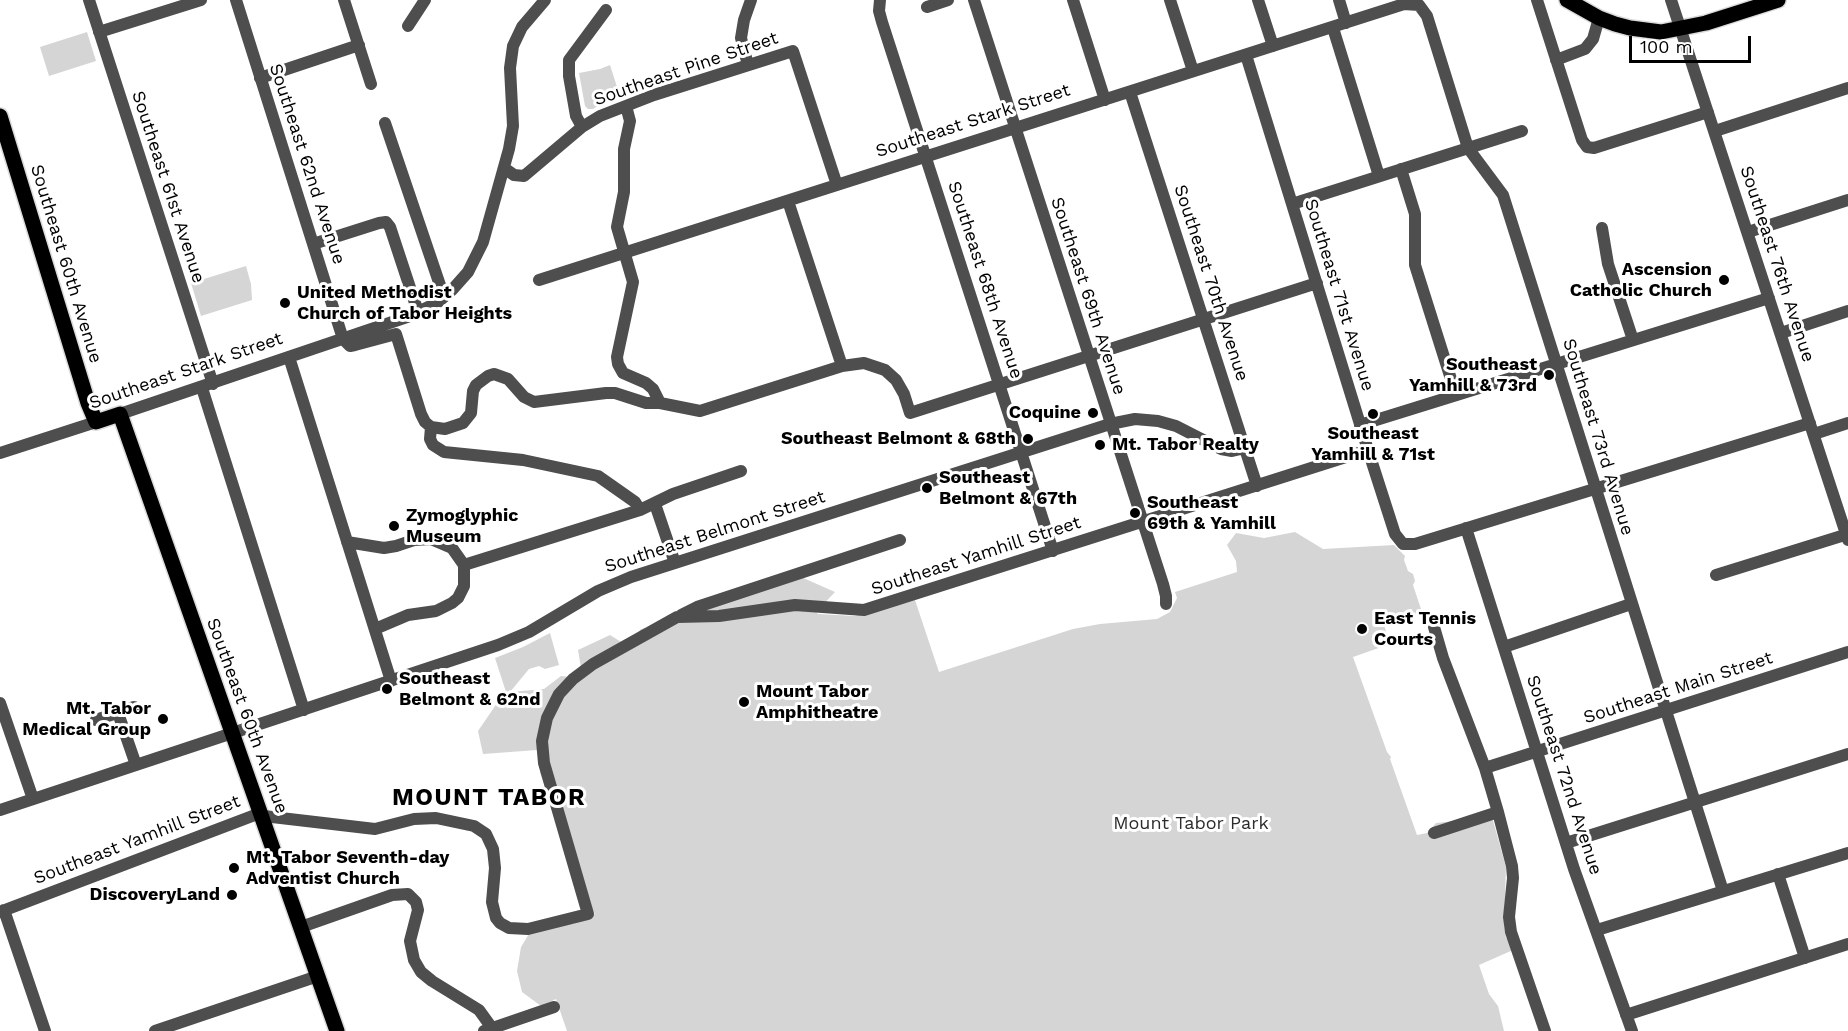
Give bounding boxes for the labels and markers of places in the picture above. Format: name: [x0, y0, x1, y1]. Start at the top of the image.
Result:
place label: Ascension Catholic Church: [1570, 259, 1712, 302]
marker: Ascension Catholic Church: [1717, 273, 1731, 287]
place label: United Methodist Church of Tabor Heights: [297, 282, 512, 324]
marker: United Methodist Church of Tabor Heights: [278, 296, 292, 310]
place label: Southeast Yamhill & 73rd: [1409, 354, 1537, 397]
marker: Southeast Yamhill & 73rd: [1542, 368, 1556, 382]
place label: Coquine: [1009, 402, 1081, 424]
marker: Coquine: [1086, 406, 1100, 420]
marker: Southeast Yamhill & 71st: [1366, 407, 1380, 421]
place label: Southeast Yamhill & 71st: [1311, 423, 1435, 466]
place label: Southeast Belmont & 68th: [781, 428, 1016, 450]
marker: Southeast Belmont & 68th: [1021, 432, 1035, 446]
place label: Mt. Tabor Realty: [1112, 434, 1259, 456]
marker: Mt. Tabor Realty: [1093, 438, 1107, 452]
place label: Southeast Belmont & 67th: [939, 467, 1077, 510]
marker: Southeast Belmont & 67th: [920, 481, 934, 495]
place label: Southeast 69th & Yamhill: [1147, 492, 1276, 534]
place label: Zymoglyphic Museum: [406, 505, 518, 548]
marker: Southeast 69th & Yamhill: [1128, 506, 1142, 520]
marker: Zymoglyphic Museum: [387, 519, 401, 533]
place label: East Tennis Courts: [1374, 608, 1476, 650]
marker: East Tennis Courts: [1355, 622, 1369, 636]
place label: Southeast Belmont & 62nd: [399, 668, 541, 710]
place label: Mount Tabor Amphitheatre: [756, 681, 878, 724]
marker: Southeast Belmont & 62nd: [380, 682, 394, 696]
marker: Mount Tabor Amphitheatre: [737, 695, 751, 709]
place label: Mt. Tabor Medical Group: [22, 698, 151, 740]
marker: Mt. Tabor Medical Group: [156, 712, 170, 726]
place label: Mt. Tabor Seventh-day Adventist Church: [246, 847, 449, 890]
marker: Mt. Tabor Seventh-day Adventist Church: [227, 861, 241, 875]
place label: DiscoveryLand: [90, 884, 220, 906]
marker: DiscoveryLand: [225, 888, 239, 902]

